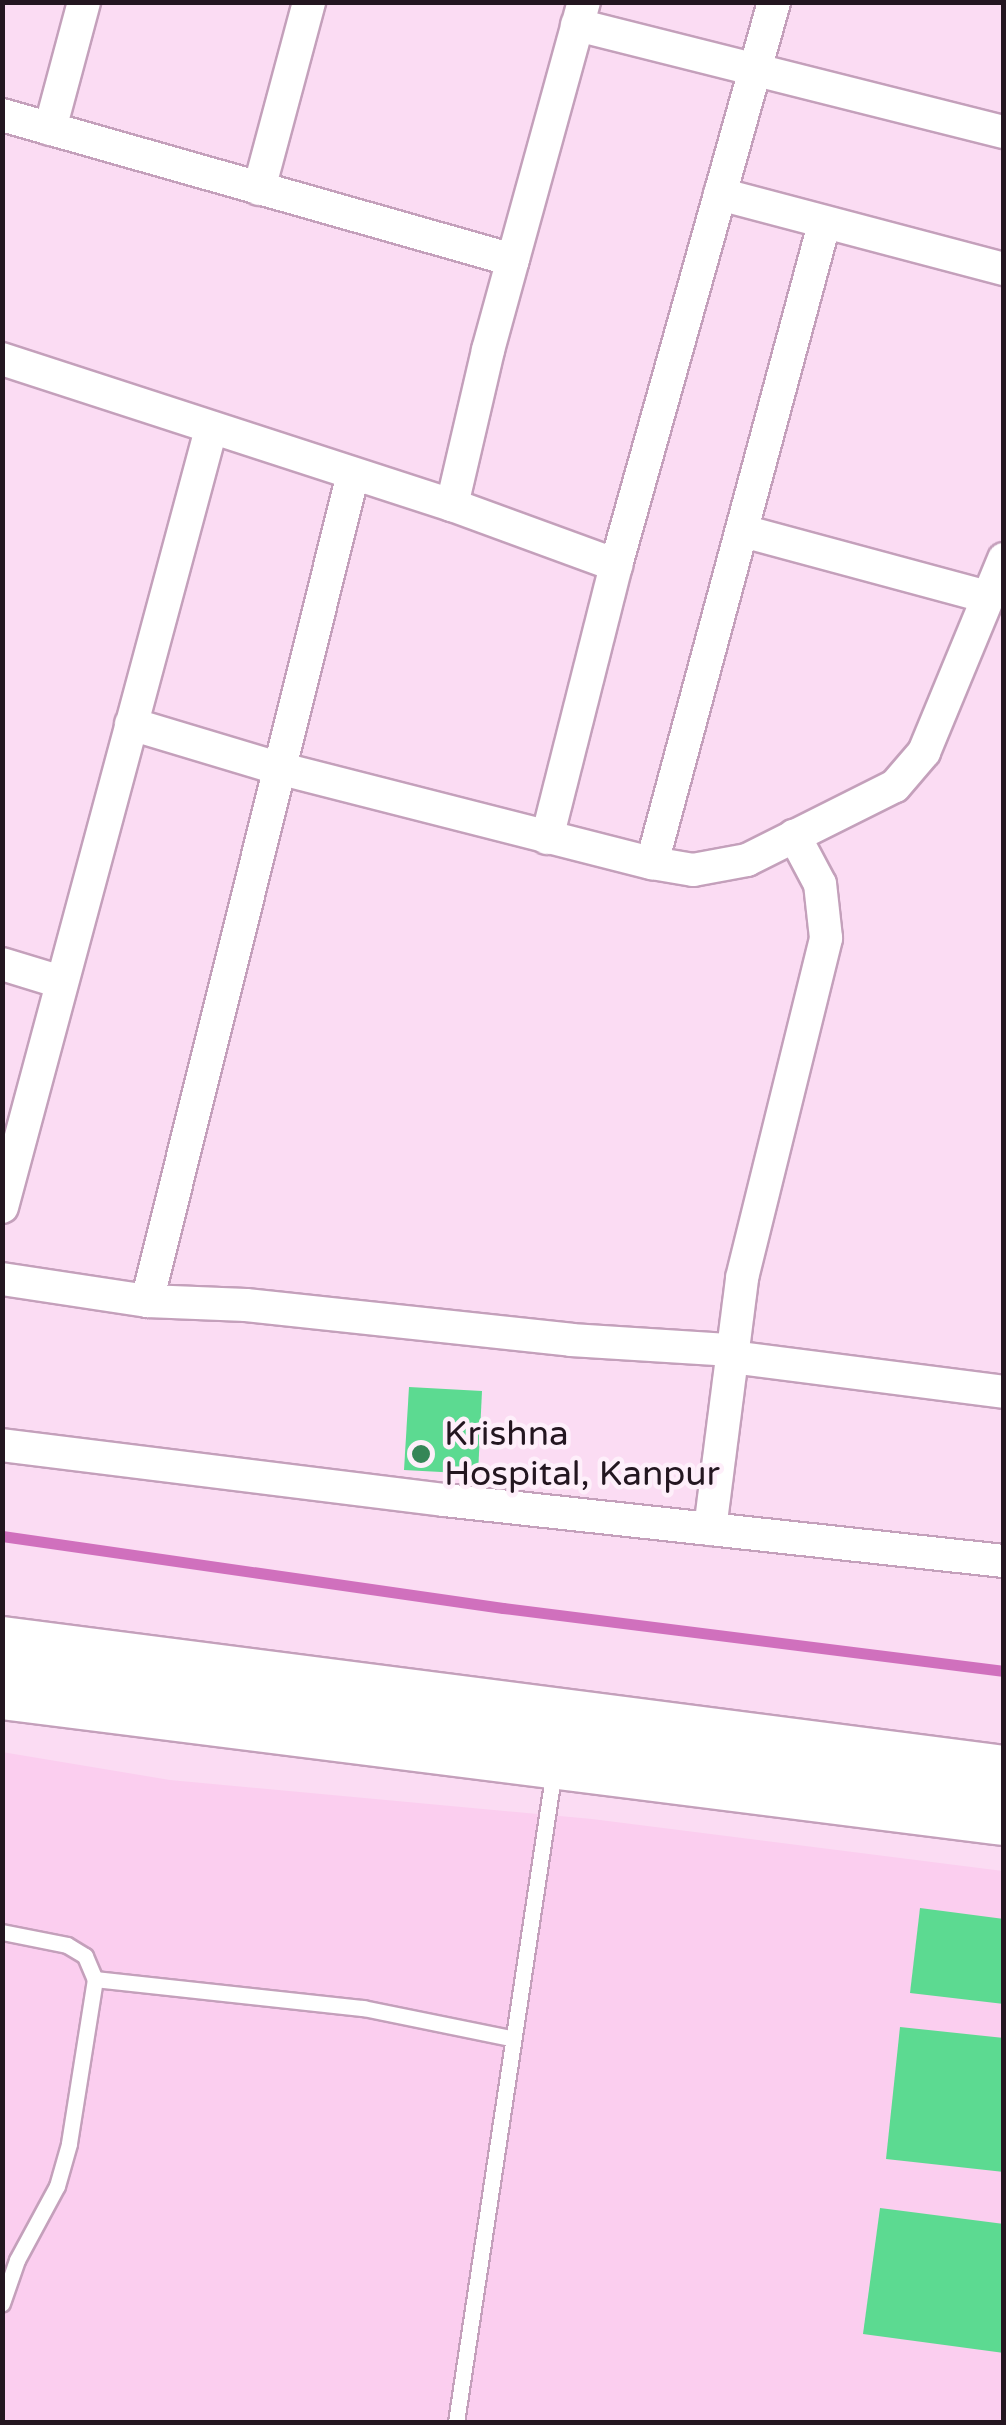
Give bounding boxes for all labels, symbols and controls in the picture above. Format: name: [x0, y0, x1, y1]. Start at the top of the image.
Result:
place label: Krishna Hospital, Kanpur: [444, 1413, 720, 1495]
marker: Krishna Hospital, Kanpur: [408, 1441, 434, 1467]

